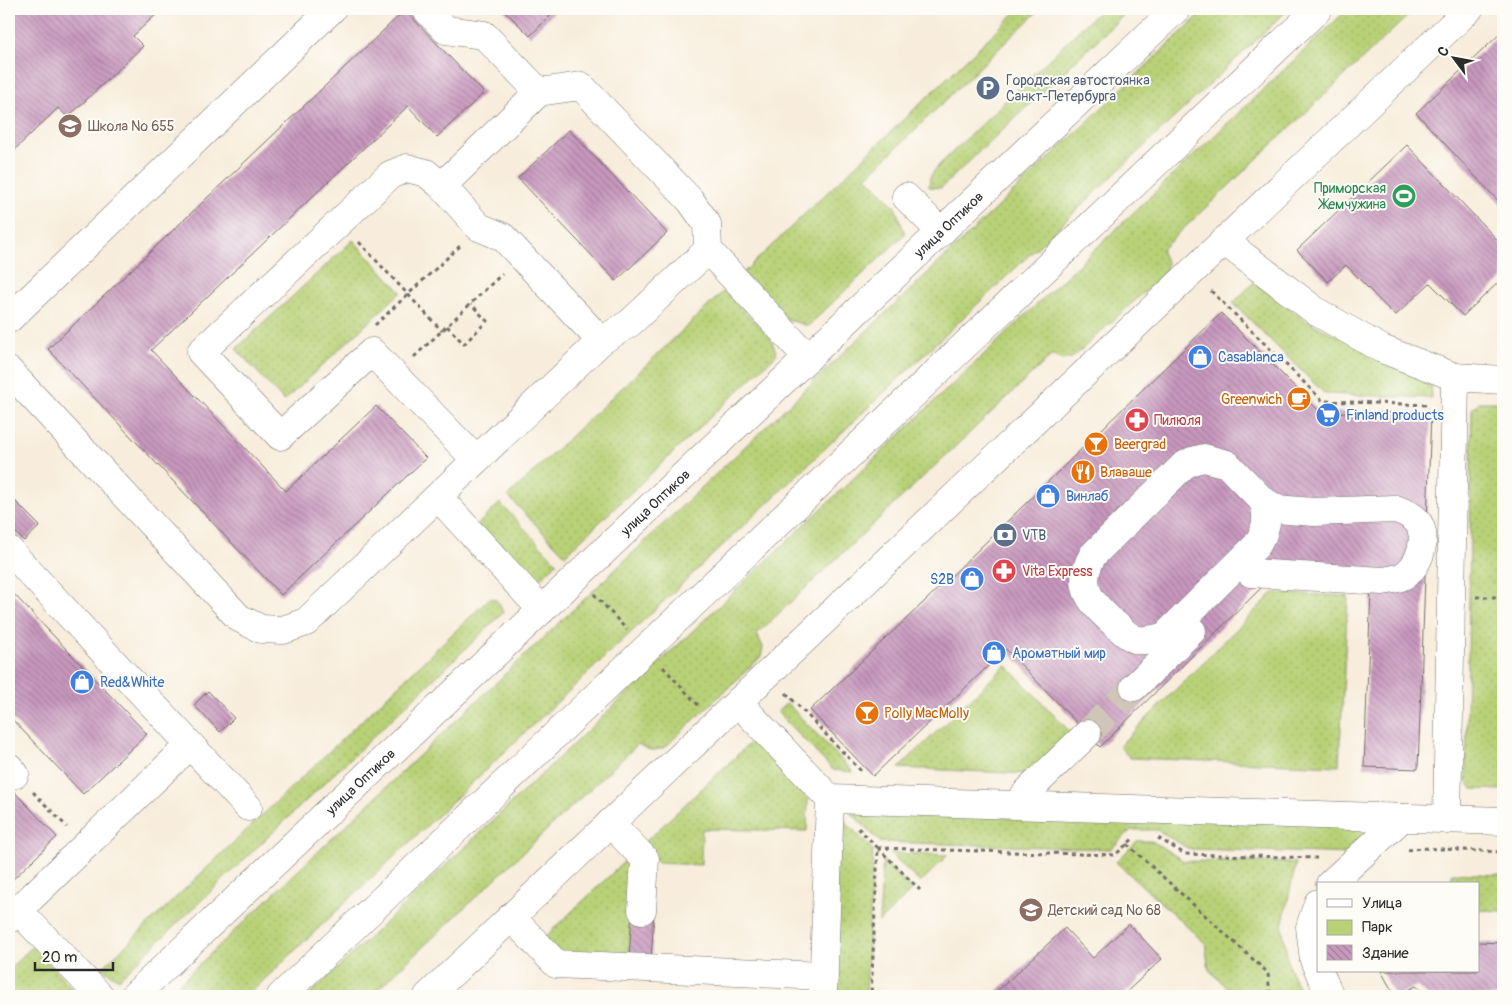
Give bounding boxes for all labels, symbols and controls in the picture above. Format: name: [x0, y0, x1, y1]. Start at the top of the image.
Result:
north arrow: [1430, 32, 1480, 82]
text: С: [1434, 43, 1453, 60]
place label: Городская автостоянка Санкт-Петербурга: [1006, 72, 1150, 105]
parking icon: Городская автостоянка Санкт-Петербурга: [975, 75, 1001, 101]
school or university icon: Школа № 655: [57, 113, 83, 139]
place label: Школа № 655: [88, 118, 174, 135]
place label: Приморская Жемчужина: [1314, 180, 1386, 213]
sports icon: Приморская Жемчужина: [1391, 183, 1417, 209]
street label: улица Оптиков: [910, 188, 987, 262]
shop icon: Casablanca: [1187, 344, 1213, 370]
place label: Casablanca: [1218, 349, 1284, 366]
cafe icon: Greenwich: [1286, 386, 1312, 412]
place label: Greenwich: [1221, 391, 1282, 408]
supermarket icon: Finland products: [1315, 402, 1341, 428]
pharmacy icon: Пилюля: [1124, 407, 1150, 433]
place label: Finland products: [1346, 407, 1444, 424]
place label: Пилюля: [1154, 412, 1201, 429]
bar icon: Beergrad: [1083, 431, 1109, 457]
place label: Beergrad: [1114, 436, 1166, 453]
restaurant icon: Влаваше: [1070, 459, 1096, 485]
place label: Влаваше: [1100, 464, 1152, 481]
street label: улица Оптиков: [616, 465, 693, 540]
shop icon: Винлаб: [1035, 483, 1061, 509]
place label: Винлаб: [1066, 488, 1109, 505]
bank icon: VTB: [992, 522, 1018, 548]
place label: VTB: [1022, 527, 1046, 544]
pharmacy icon: Vita Express: [991, 558, 1017, 584]
place label: Vita Express: [1022, 563, 1093, 580]
shop icon: S2B: [959, 566, 985, 592]
place label: S2B: [930, 571, 954, 588]
shop icon: Ароматный мир: [981, 640, 1007, 666]
place label: Ароматный мир: [1012, 645, 1106, 662]
shop icon: Red&White: [69, 669, 95, 695]
place label: Red&White: [100, 674, 164, 691]
bar icon: Polly MacMolly: [854, 700, 880, 726]
place label: Polly MacMolly: [884, 705, 969, 722]
street label: улица Оптиков: [322, 745, 399, 819]
legend: [1317, 882, 1480, 972]
text: Улица: [1362, 894, 1402, 913]
school or university icon: Детский сад № 68: [1018, 897, 1044, 923]
place label: Детский сад № 68: [1047, 902, 1161, 919]
text: Парк: [1362, 918, 1393, 937]
scale bar: [35, 940, 112, 972]
text: Здание: [1362, 944, 1409, 963]
text: 20 m: [42, 948, 77, 967]

